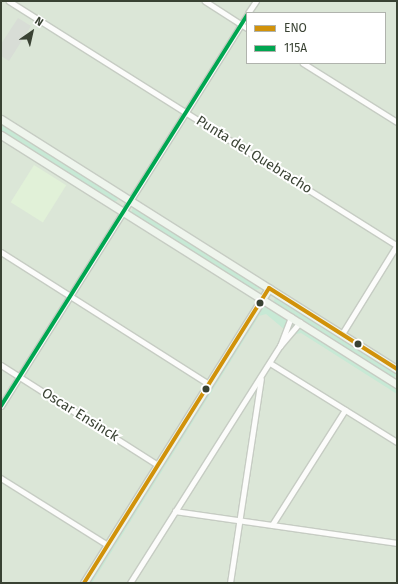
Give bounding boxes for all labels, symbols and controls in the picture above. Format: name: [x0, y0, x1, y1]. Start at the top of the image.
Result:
north arrow: [12, 12, 52, 52]
legend: [246, 12, 386, 64]
text: N: [32, 14, 46, 29]
text: ENO: [284, 21, 307, 35]
text: 115A: [284, 41, 307, 55]
street label: Punta del Quebracho: [193, 112, 315, 198]
unlabelled marker: [255, 298, 265, 308]
unlabelled marker: [353, 339, 363, 349]
unlabelled marker: [201, 384, 211, 394]
street label: Oscar Ensinck: [38, 385, 122, 445]

